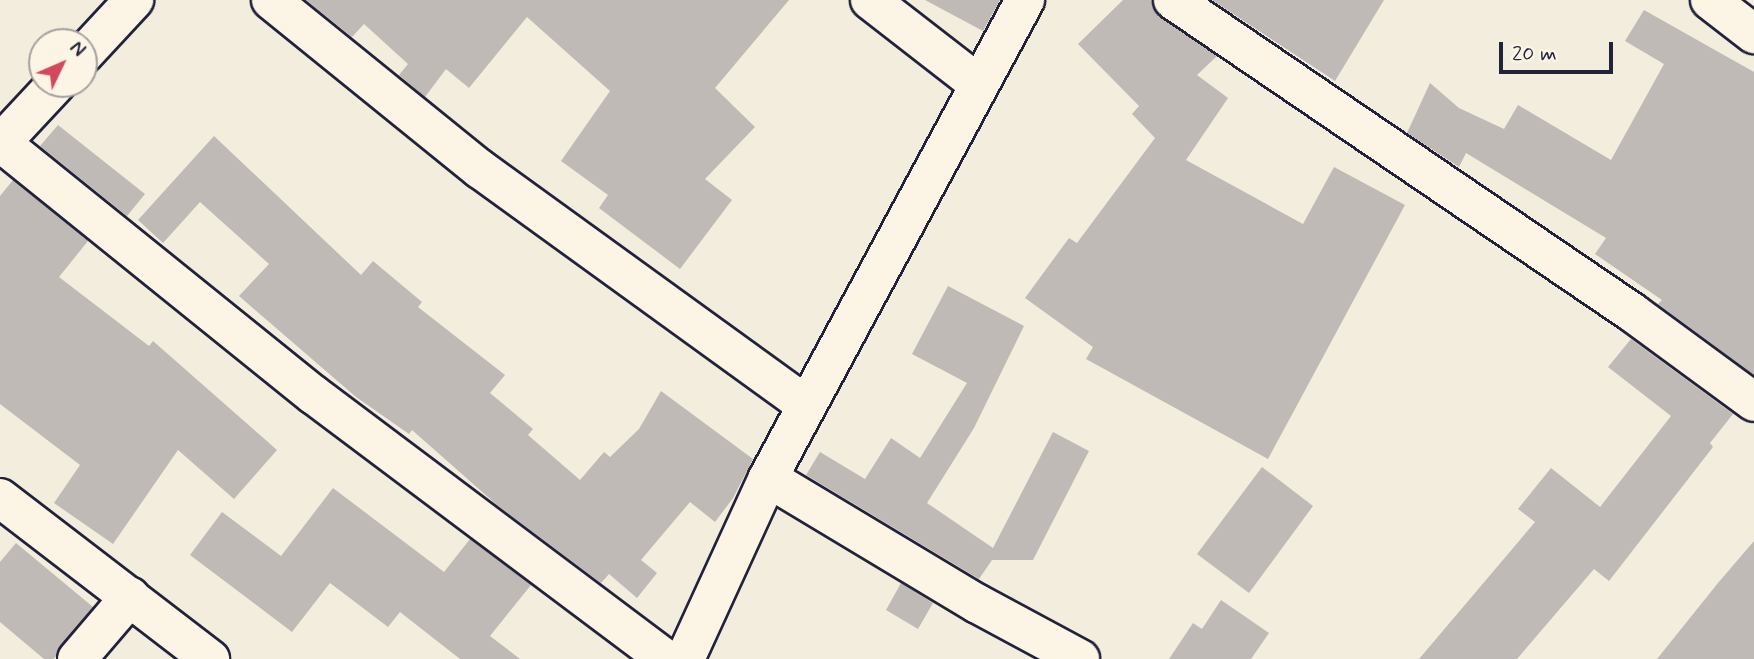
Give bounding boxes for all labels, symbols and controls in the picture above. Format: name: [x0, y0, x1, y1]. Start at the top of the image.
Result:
north arrow: [28, 28, 98, 98]
scale bar: [1502, 28, 1616, 72]
text: N: [64, 36, 90, 63]
text: 20 m: [1512, 40, 1557, 68]

